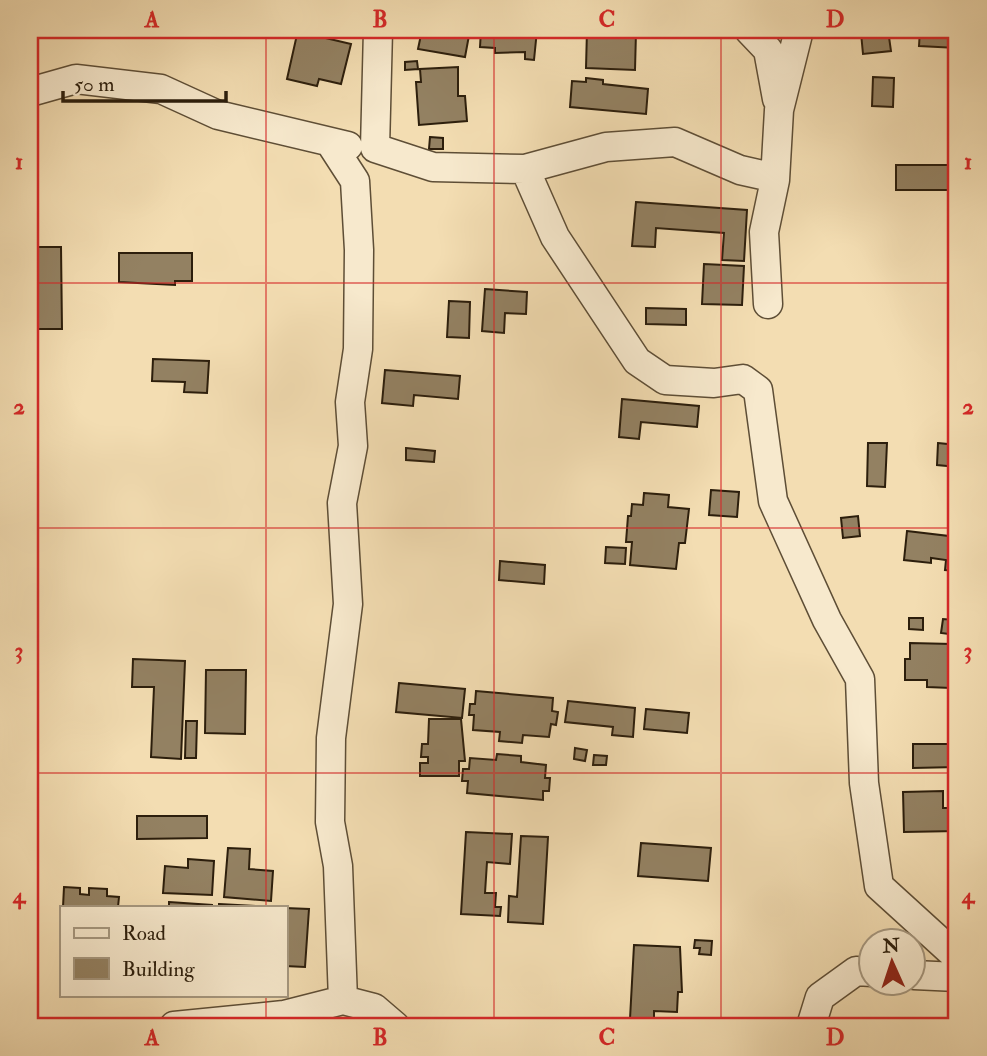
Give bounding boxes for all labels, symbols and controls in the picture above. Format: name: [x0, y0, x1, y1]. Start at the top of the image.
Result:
text: A: [144, 5, 160, 34]
text: B: [372, 5, 388, 34]
text: C: [599, 5, 615, 34]
text: D: [826, 5, 844, 34]
scale bar: [63, 60, 226, 104]
text: 50 m: [74, 71, 115, 98]
text: 1: [15, 147, 23, 176]
text: 1: [964, 147, 972, 176]
text: 2: [13, 392, 25, 421]
text: 2: [962, 392, 974, 421]
text: 3: [15, 636, 23, 665]
text: 3: [964, 636, 972, 665]
text: 4: [12, 881, 27, 910]
text: 4: [961, 881, 976, 910]
legend: [60, 906, 287, 996]
text: Road: [122, 920, 167, 947]
north arrow: [858, 926, 928, 996]
text: N: [881, 934, 901, 959]
text: Building: [122, 956, 195, 983]
text: A: [144, 1023, 160, 1052]
text: B: [372, 1023, 388, 1052]
text: C: [599, 1023, 615, 1052]
text: D: [826, 1023, 844, 1052]

